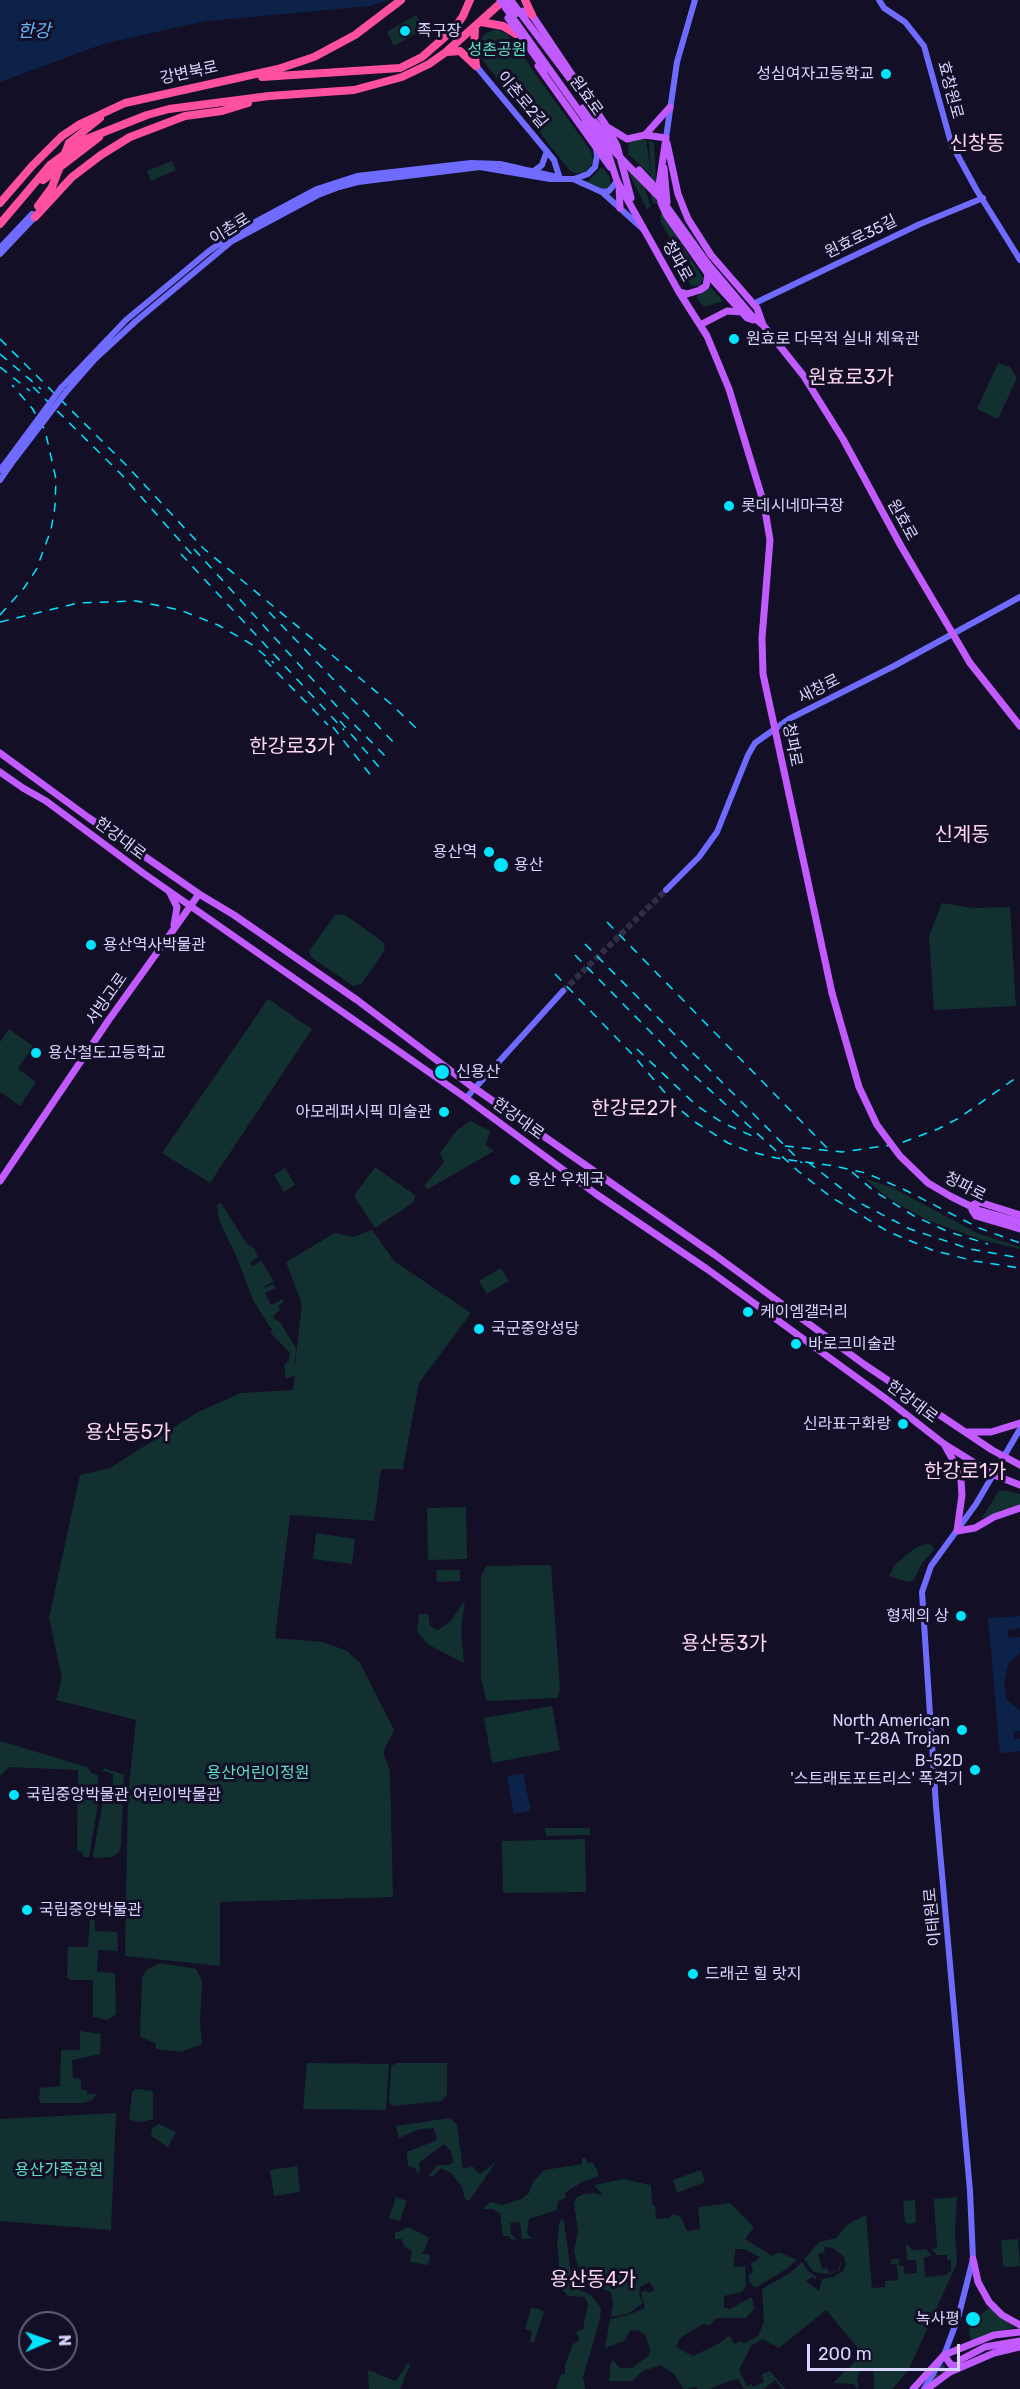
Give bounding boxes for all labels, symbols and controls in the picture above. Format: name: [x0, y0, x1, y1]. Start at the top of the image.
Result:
water label: 한강: [17, 21, 51, 43]
place label: 족구장: [417, 21, 461, 41]
marker: 족구장: [398, 24, 412, 38]
park label: 성촌공원: [468, 40, 526, 60]
street label: 강변북로: [158, 57, 220, 89]
street label: 효창원로: [933, 59, 967, 121]
place label: 성심여자고등학교: [756, 64, 874, 84]
marker: 성심여자고등학교: [879, 67, 893, 81]
street label: 이촌로2길: [493, 68, 551, 132]
street label: 원효로: [565, 72, 607, 120]
district label: 신창동: [949, 132, 1005, 156]
street label: 이촌로: [206, 209, 254, 249]
street label: 원효로35길: [822, 211, 900, 263]
street label: 청파로: [658, 237, 696, 285]
place label: 원효로 다목적 실내 체육관: [746, 329, 920, 349]
marker: 원효로 다목적 실내 체육관: [727, 332, 741, 346]
district label: 원효로3가: [808, 366, 894, 390]
place label: 롯데시네마극장: [741, 496, 844, 516]
street label: 원효로: [883, 496, 921, 544]
marker: 롯데시네마극장: [722, 499, 736, 513]
street label: 새창로: [795, 670, 843, 708]
street label: 청파로: [778, 721, 806, 769]
district label: 한강로3가: [249, 735, 335, 759]
street label: 한강대로: [91, 814, 149, 864]
district label: 신계동: [934, 823, 990, 847]
place label: 용산역: [433, 842, 477, 862]
marker: 용산역: [482, 845, 496, 859]
place label: 용산: [514, 855, 543, 875]
marker: 용산: [492, 856, 510, 874]
place label: 용산역사박물관: [103, 935, 206, 955]
marker: 용산역사박물관: [84, 938, 98, 952]
street label: 서빙고로: [82, 969, 132, 1029]
place label: 용산철도고등학교: [48, 1043, 166, 1063]
marker: 용산철도고등학교: [29, 1046, 43, 1060]
place label: 신용산: [456, 1062, 500, 1082]
marker: 신용산: [433, 1063, 451, 1081]
street label: 한강대로: [489, 1094, 547, 1144]
district label: 한강로2가: [591, 1097, 677, 1121]
place label: 아모레퍼시픽 미술관: [296, 1102, 432, 1122]
marker: 아모레퍼시픽 미술관: [437, 1105, 451, 1119]
street label: 청파로: [941, 1168, 989, 1206]
place label: 용산 우체국: [527, 1170, 605, 1190]
marker: 용산 우체국: [508, 1173, 522, 1187]
place label: 케이엠갤러리: [760, 1302, 848, 1322]
marker: 케이엠갤러리: [741, 1305, 755, 1319]
place label: 국군중앙성당: [491, 1319, 579, 1339]
marker: 국군중앙성당: [472, 1322, 486, 1336]
place label: 바로크미술관: [808, 1334, 896, 1354]
marker: 바로크미술관: [789, 1337, 803, 1351]
street label: 한강대로: [883, 1377, 941, 1427]
place label: 신라표구화랑: [803, 1414, 891, 1434]
marker: 신라표구화랑: [896, 1417, 910, 1431]
district label: 용산동5가: [85, 1421, 171, 1445]
district label: 한강로1가: [924, 1460, 1006, 1484]
place label: 형제의 상: [886, 1606, 949, 1626]
marker: 형제의 상: [954, 1609, 968, 1623]
district label: 용산동3가: [681, 1632, 767, 1656]
place label: North American T-28A Trojan: [832, 1711, 950, 1749]
marker: North American T-28A Trojan: [955, 1723, 969, 1737]
place label: B-52D '스트래토포트리스' 폭격기: [790, 1751, 963, 1789]
park label: 용산어린이정원: [206, 1763, 310, 1783]
marker: B-52D '스트래토포트리스' 폭격기: [968, 1763, 982, 1777]
place label: 국립중앙박물관 어린이박물관: [26, 1785, 221, 1805]
marker: 국립중앙박물관 어린이박물관: [7, 1788, 21, 1802]
street label: 이태원로: [921, 1887, 945, 1947]
place label: 국립중앙박물관: [39, 1900, 142, 1920]
marker: 국립중앙박물관: [20, 1903, 34, 1917]
place label: 드래곤 힐 랏지: [705, 1964, 801, 1984]
marker: 드래곤 힐 랏지: [686, 1967, 700, 1981]
park label: 용산가족공원: [15, 2160, 103, 2180]
district label: 용산동4가: [550, 2268, 636, 2292]
place label: 녹사평: [916, 2309, 960, 2329]
marker: 녹사평: [964, 2310, 982, 2328]
north arrow: [18, 2311, 78, 2371]
scale bar: [810, 2332, 963, 2370]
text: N: [55, 2334, 74, 2347]
text: 200 m: [818, 2343, 872, 2365]

